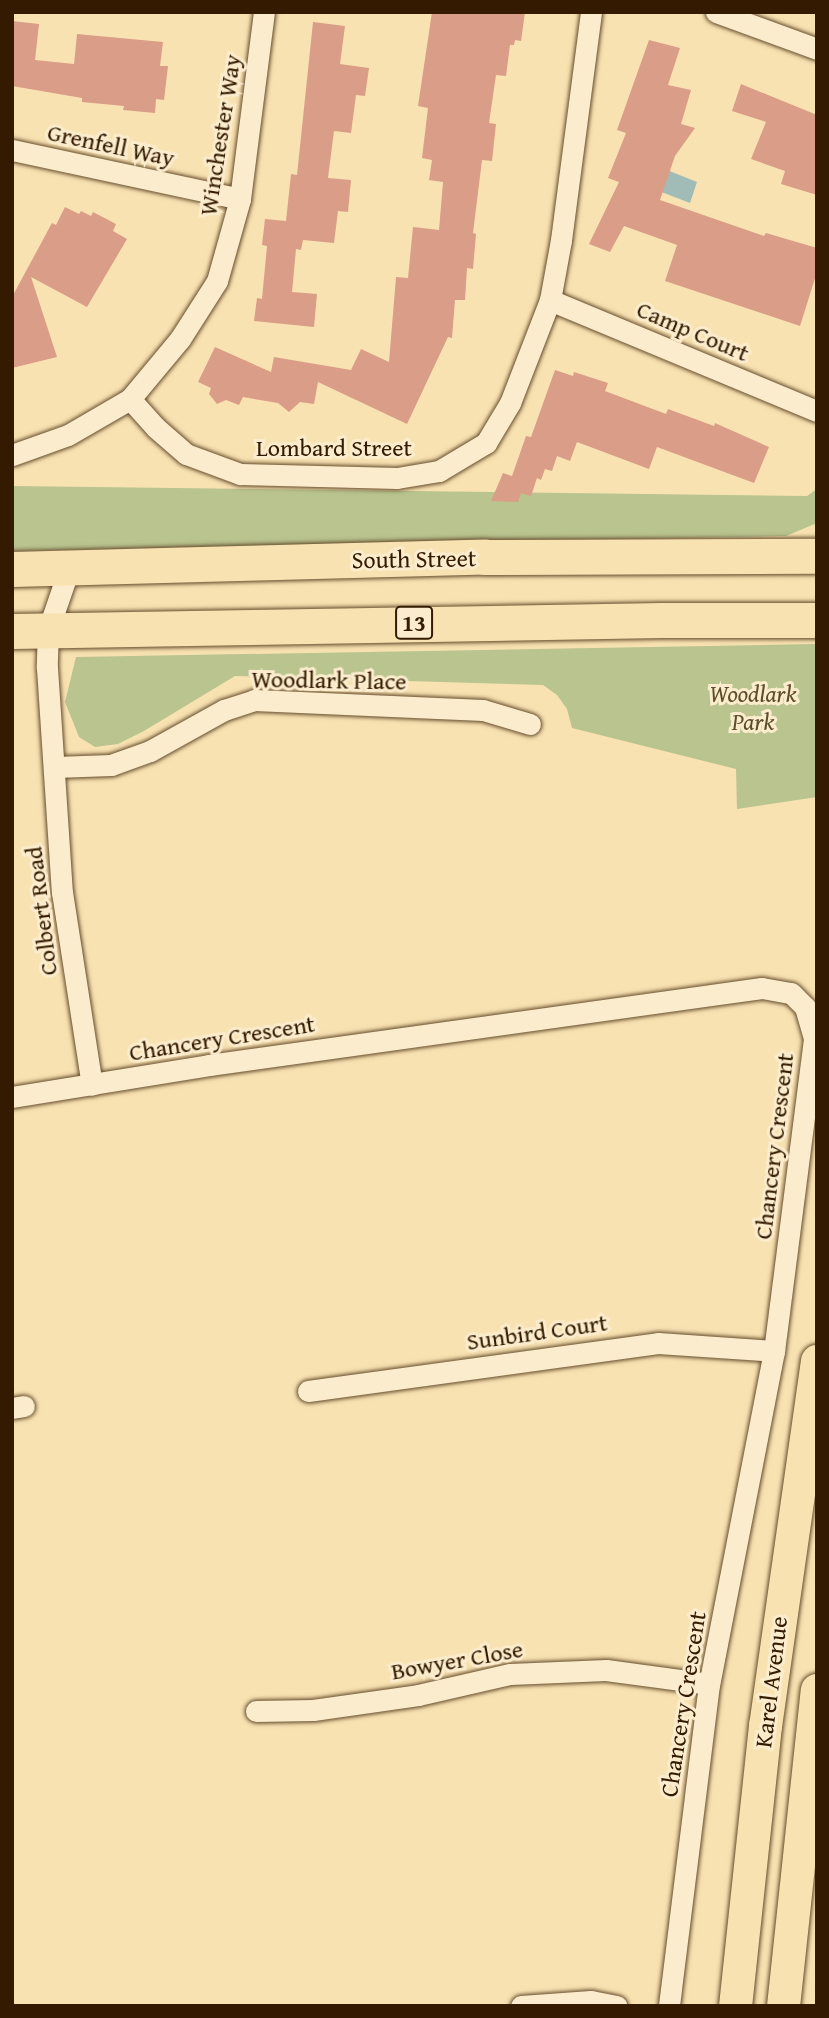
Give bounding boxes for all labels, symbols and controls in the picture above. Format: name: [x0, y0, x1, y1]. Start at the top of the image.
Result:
street label: Winchester Way: [193, 52, 247, 218]
street label: Grenfell Way: [45, 118, 177, 172]
street label: Camp Court: [633, 295, 753, 367]
street label: Lombard Street: [256, 434, 412, 462]
street label: South Street: [351, 544, 477, 574]
road number: 13: [395, 604, 433, 642]
street label: Woodlark Place: [251, 664, 407, 696]
park label: Woodlark Park: [710, 680, 796, 736]
street label: Colbert Road: [19, 845, 63, 977]
street label: Chancery Crescent: [127, 1009, 317, 1067]
street label: Chancery Crescent: [748, 1051, 800, 1241]
street label: Sunbird Court: [465, 1308, 609, 1356]
street label: Chancery Crescent: [654, 1609, 712, 1799]
street label: Karel Avenue: [749, 1615, 793, 1749]
street label: Bowyer Close: [389, 1634, 525, 1686]

